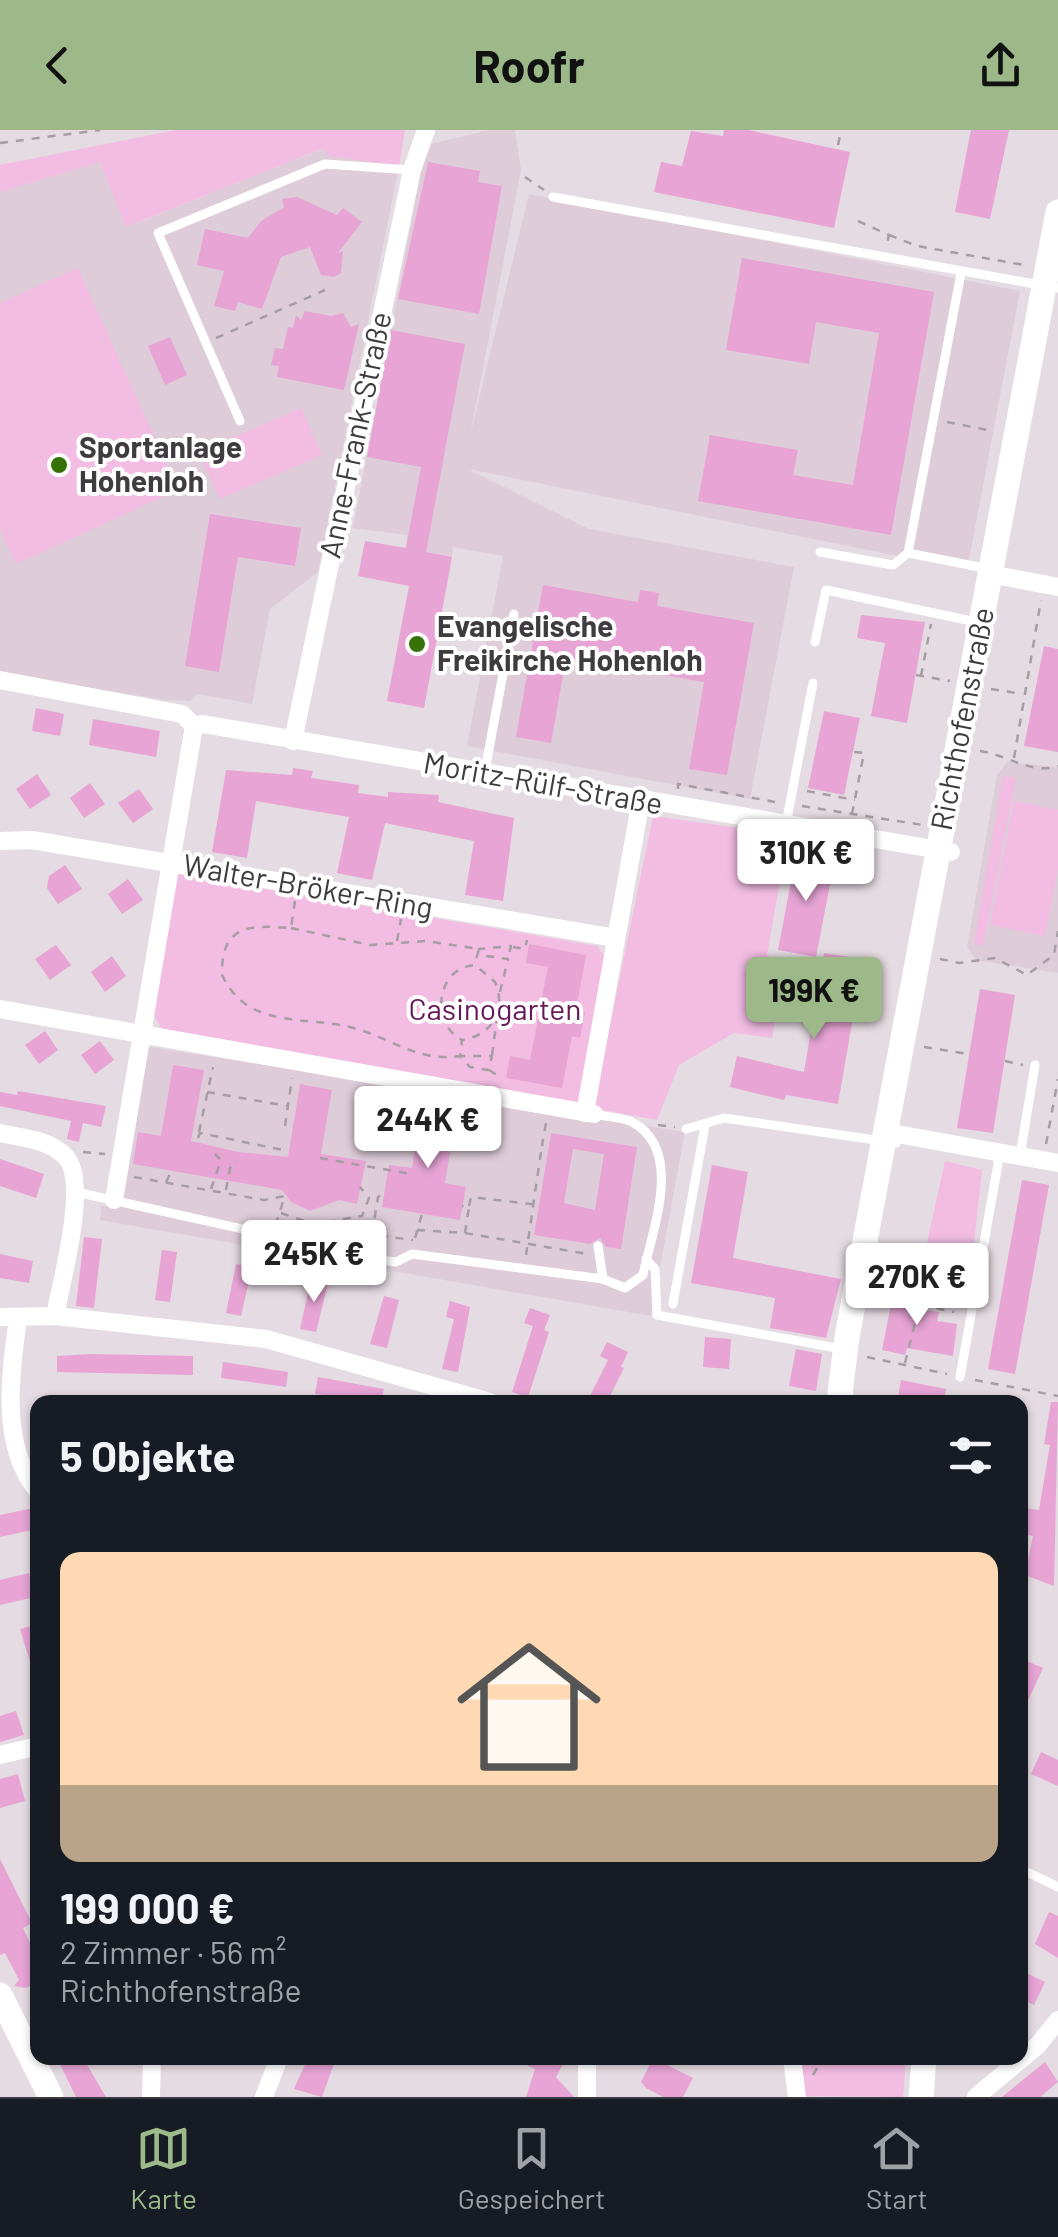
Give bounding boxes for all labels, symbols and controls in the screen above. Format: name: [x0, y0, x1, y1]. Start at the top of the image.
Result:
icon: back: [30, 38, 85, 93]
text: Roofr: [473, 38, 585, 92]
icon: share: [973, 38, 1028, 93]
street label: Anne-Frank-Straße: [310, 308, 398, 561]
place label: Sportanlage Hohenloh: [79, 428, 242, 498]
marker: Sportanlage Hohenloh: [48, 454, 70, 476]
street label: Richthofenstraße: [922, 604, 1000, 833]
place label: Evangelische Freikirche Hohenloh: [437, 607, 703, 677]
marker: Evangelische Freikirche Hohenloh: [406, 633, 428, 655]
street label: Moritz-Rülf-Straße: [421, 743, 666, 821]
pin: 310K €: [725, 819, 887, 904]
text: 310K €: [759, 832, 853, 870]
street label: Walter-Bröker-Ring: [181, 845, 436, 925]
pin: 199K €: [733, 957, 895, 1042]
text: 199K €: [768, 970, 860, 1008]
park label: Casinogarten: [408, 990, 582, 1026]
pin: 244K €: [347, 1086, 509, 1171]
text: 244K €: [376, 1099, 480, 1137]
pin: 245K €: [233, 1220, 395, 1305]
text: 245K €: [263, 1233, 365, 1271]
pin: 270K €: [836, 1243, 998, 1328]
text: 270K €: [868, 1256, 966, 1294]
icon: filters: [943, 1428, 998, 1483]
text: 5 Objekte: [60, 1430, 235, 1480]
icon: home: [439, 1617, 619, 1797]
text: 199 000 €: [60, 1882, 235, 1932]
text: 2 Zimmer · 56 m²: [60, 1932, 286, 1970]
text: Richthofenstraße: [60, 1970, 302, 2008]
tab: Karte: [130, 2121, 197, 2215]
tab: Gespeichert: [458, 2121, 605, 2215]
tab: Start: [866, 2121, 928, 2215]

